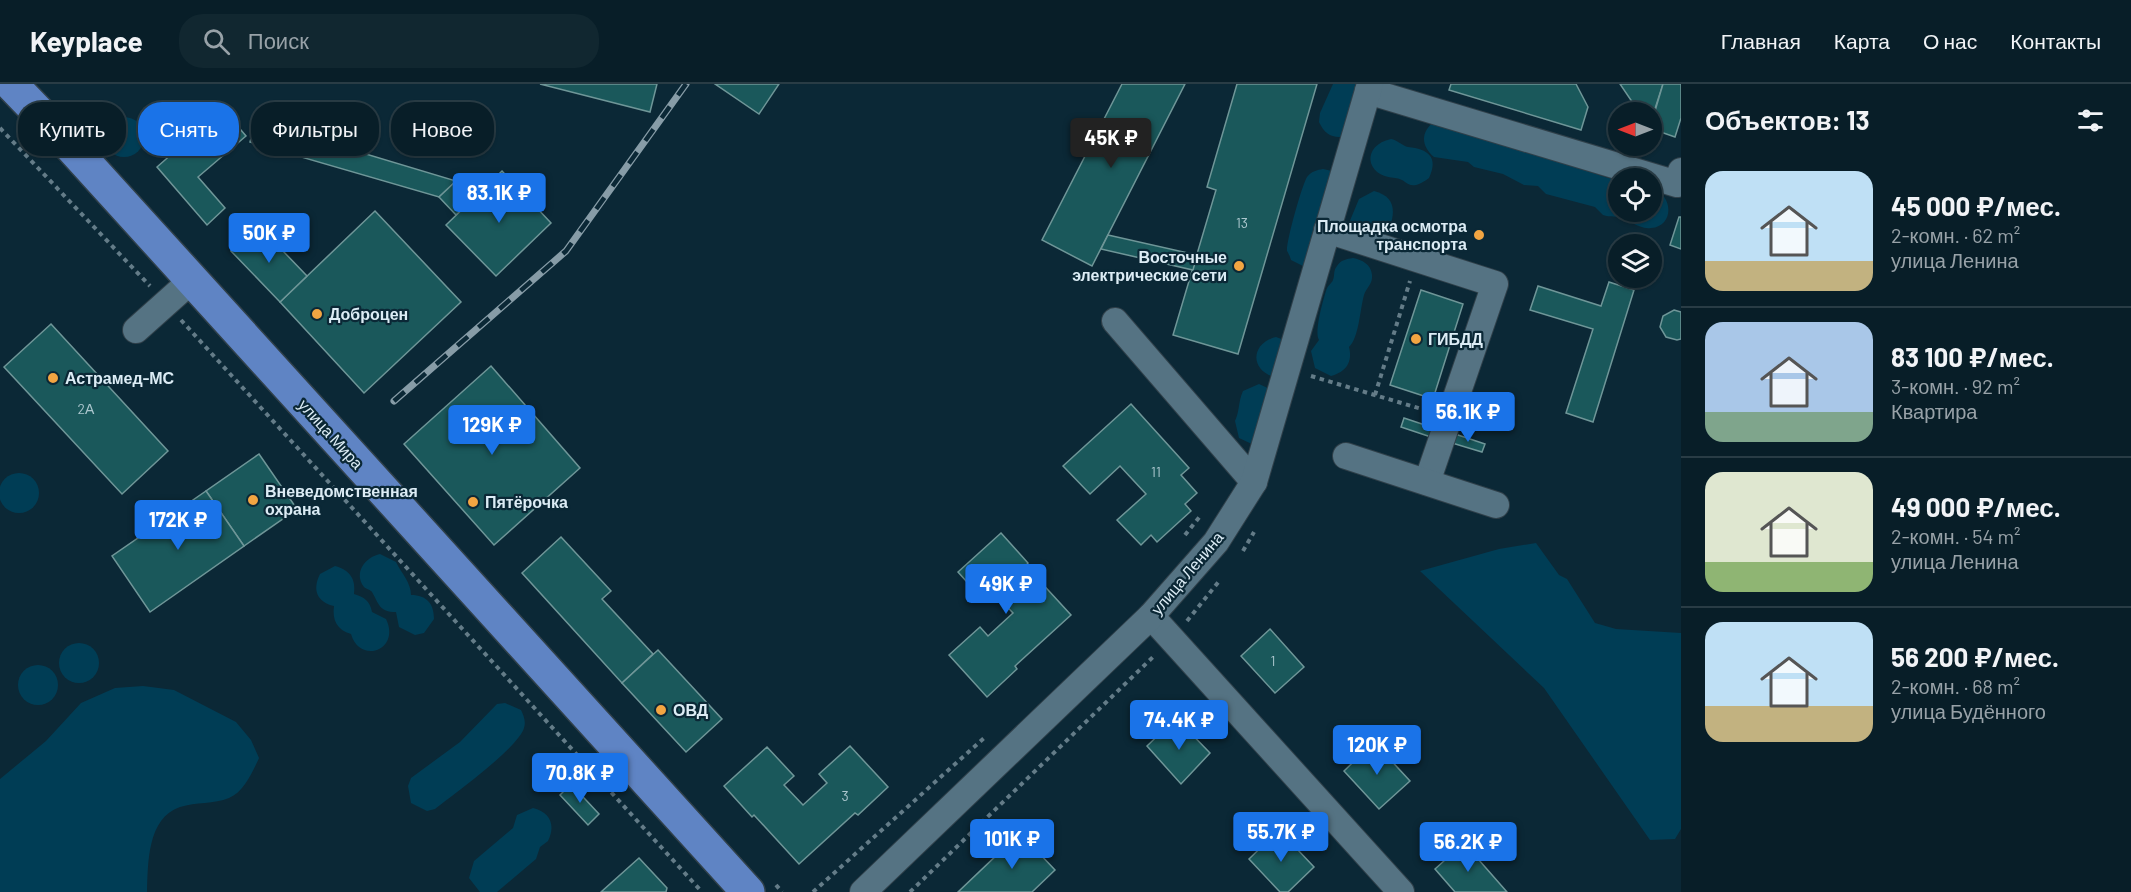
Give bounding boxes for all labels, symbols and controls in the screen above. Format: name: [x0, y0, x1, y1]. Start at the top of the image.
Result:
search box: [179, 14, 599, 68]
text: Keyplace: [30, 24, 143, 58]
icon: search: [200, 25, 233, 58]
text: Поиск: [248, 27, 309, 53]
text: Главная: [1721, 28, 1801, 53]
text: Карта: [1834, 28, 1890, 53]
text: О нас: [1923, 28, 1977, 53]
text: Контакты: [2010, 28, 2101, 53]
chip: Купить: [18, 102, 126, 156]
chip: Снять: [138, 102, 239, 156]
chip: Фильтры: [251, 102, 379, 156]
chip: Новое: [391, 102, 494, 156]
north arrow: [1608, 102, 1662, 156]
map controls: [1608, 102, 1662, 288]
text: Объектов: 13: [1705, 104, 1870, 135]
icon: filters: [2074, 104, 2107, 137]
pin: 45K ₽: [1069, 118, 1153, 169]
text: 45K ₽: [1084, 125, 1138, 149]
button: locate: [1608, 168, 1662, 222]
pin: 83.1K ₽: [444, 173, 554, 224]
text: 83.1K ₽: [467, 180, 531, 204]
text: 45 000 ₽/мес.: [1891, 190, 2061, 221]
icon: home: [1753, 195, 1825, 267]
pin: 50K ₽: [227, 213, 311, 264]
house number: 13: [1236, 214, 1248, 231]
place label: Площадка осмотра транспорта: [1317, 216, 1467, 253]
text: 50K ₽: [243, 220, 295, 244]
text: 2-комн. · 62 m²: [1891, 223, 2020, 247]
marker: Площадка осмотра транспорта: [1472, 228, 1486, 242]
button: layers: [1608, 234, 1662, 288]
place label: Восточные электрические сети: [1072, 247, 1227, 284]
text: улица Ленина: [1891, 248, 2019, 272]
marker: Восточные электрические сети: [1232, 259, 1246, 273]
place label: Доброцен: [329, 304, 408, 323]
marker: Доброцен: [310, 307, 324, 321]
place label: ГИБДД: [1428, 329, 1483, 348]
marker: ГИБДД: [1409, 332, 1423, 346]
text: 83 100 ₽/мес.: [1891, 341, 2054, 372]
icon: home: [1753, 346, 1825, 418]
place label: Астрамед-МС: [65, 368, 175, 387]
marker: Астрамед-МС: [46, 371, 60, 385]
text: 3-комн. · 92 m²: [1891, 374, 2020, 398]
pin: 56.1K ₽: [1413, 392, 1523, 443]
street label: улица Мира: [295, 395, 368, 473]
text: 56.1K ₽: [1436, 399, 1500, 423]
text: Квартира: [1891, 399, 1977, 423]
house number: 2А: [78, 400, 95, 417]
pin: 129K ₽: [443, 405, 541, 456]
text: 129K ₽: [462, 412, 522, 436]
house number: 11: [1151, 463, 1161, 480]
place label: Вневедомственная охрана: [265, 481, 418, 518]
text: 49 000 ₽/мес.: [1891, 491, 2061, 522]
place label: Пятёрочка: [485, 492, 568, 511]
marker: Вневедомственная охрана: [246, 493, 260, 507]
marker: Пятёрочка: [466, 495, 480, 509]
icon: home: [1753, 496, 1825, 568]
pin: 172K ₽: [129, 500, 227, 551]
text: 172K ₽: [149, 507, 207, 531]
text: 2-комн. · 54 m²: [1891, 524, 2021, 548]
street label: улица Ленина: [1147, 527, 1227, 618]
text: улица Ленина: [1891, 549, 2019, 573]
pin: 49K ₽: [964, 564, 1048, 615]
text: 49K ₽: [979, 571, 1033, 595]
text: 56 200 ₽/мес.: [1891, 641, 2059, 672]
icon: home: [1753, 646, 1825, 718]
house number: 1: [1271, 652, 1275, 669]
text: 2-комн. · 68 m²: [1891, 674, 2020, 698]
text: улица Будённого: [1891, 699, 2046, 723]
place label: ОВД: [673, 700, 709, 719]
pin: 74.4K ₽: [1124, 700, 1234, 751]
marker: ОВД: [654, 703, 668, 717]
text: 74.4K ₽: [1144, 707, 1214, 731]
pin: 120K ₽: [1328, 725, 1426, 776]
text: 120K ₽: [1347, 732, 1407, 756]
pin: 70.8K ₽: [525, 753, 635, 804]
text: 70.8K ₽: [546, 760, 614, 784]
house number: 3: [841, 787, 849, 804]
pin: 55.7K ₽: [1226, 812, 1336, 863]
pin: 101K ₽: [963, 819, 1061, 870]
text: 55.7K ₽: [1247, 819, 1315, 843]
pin: 56.2K ₽: [1413, 822, 1523, 873]
text: 101K ₽: [984, 826, 1040, 850]
text: 56.2K ₽: [1434, 829, 1502, 853]

